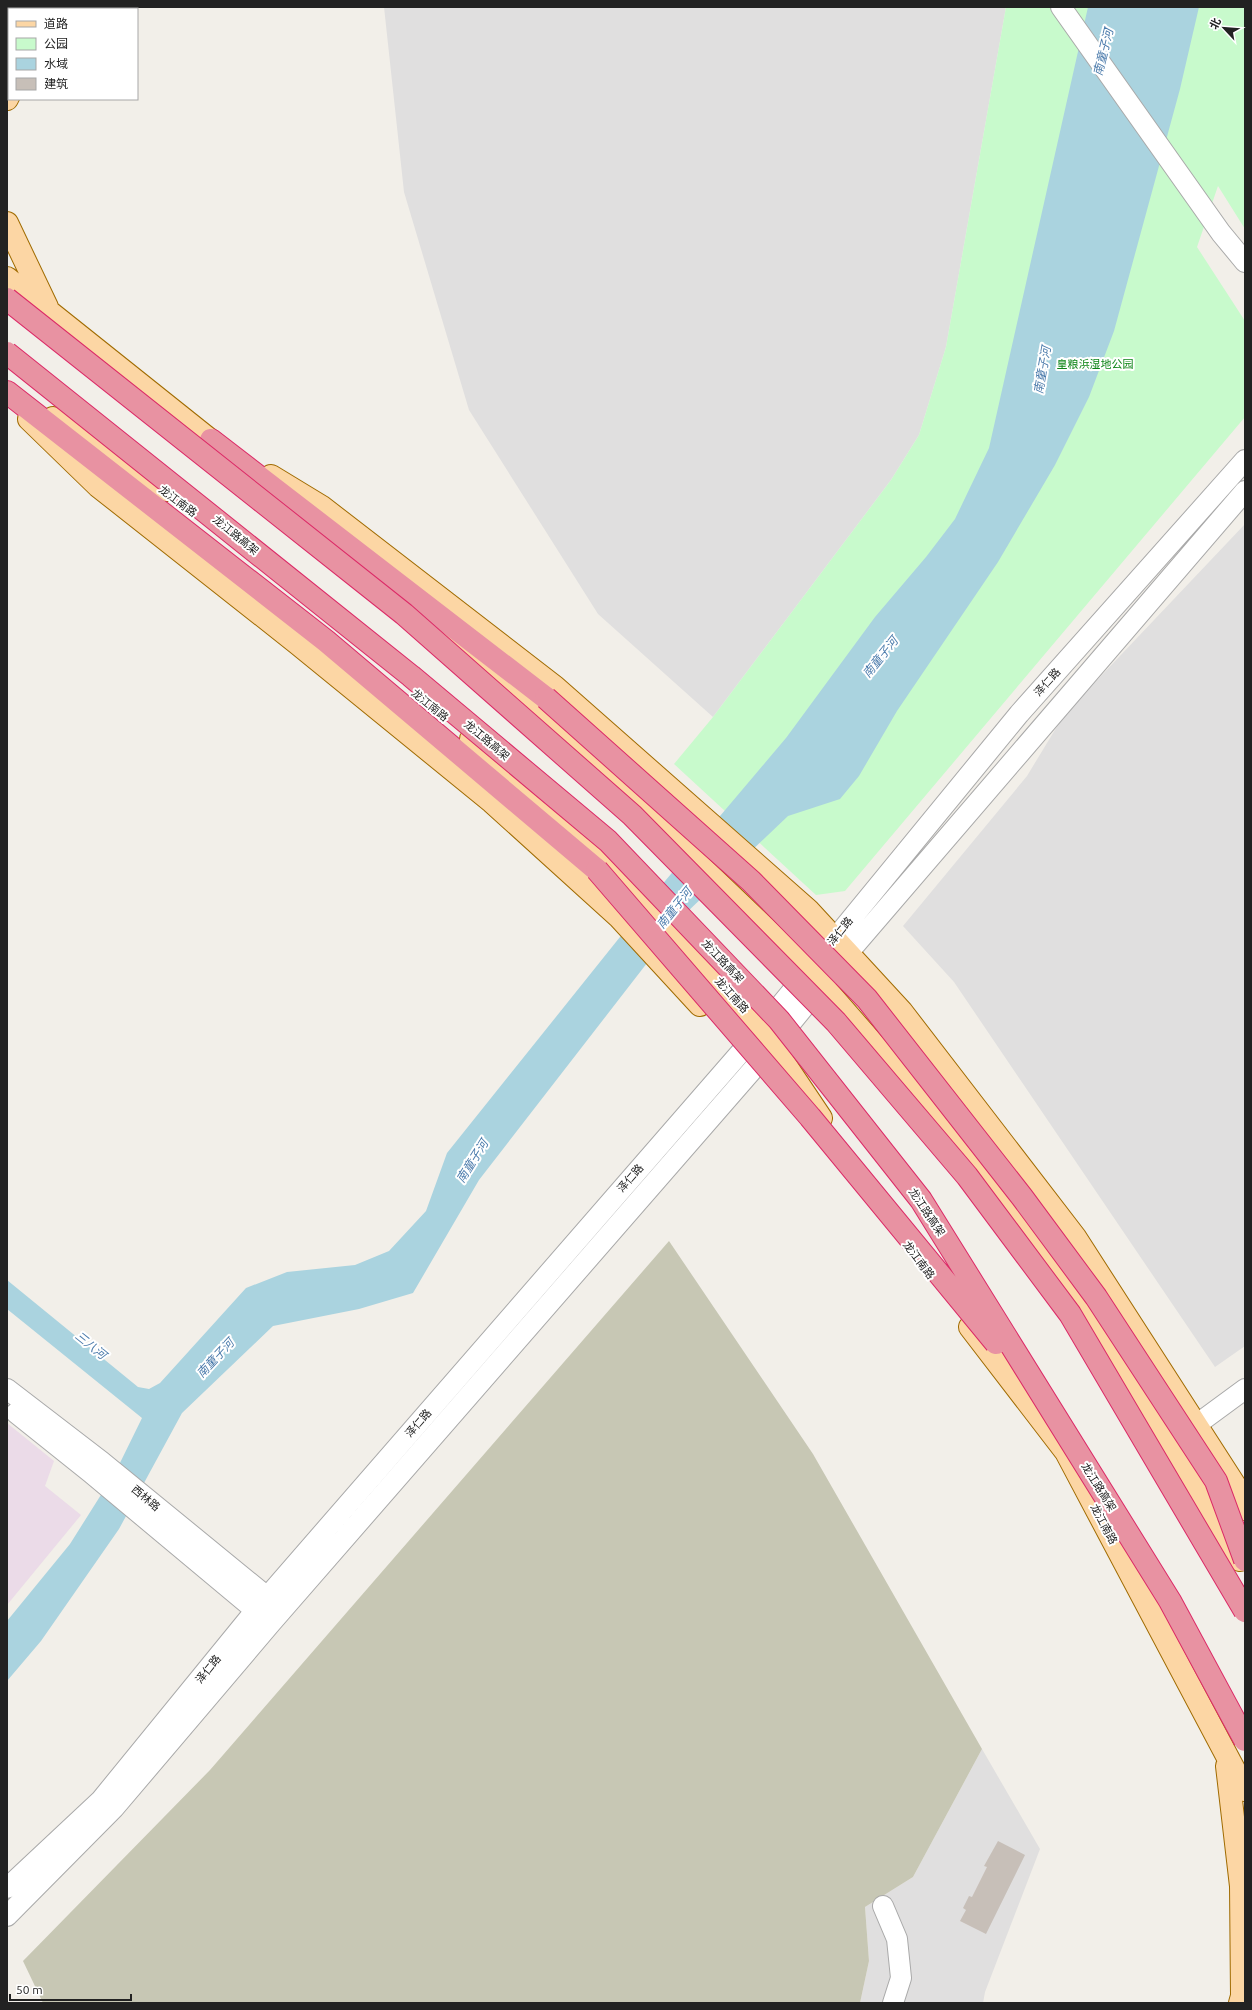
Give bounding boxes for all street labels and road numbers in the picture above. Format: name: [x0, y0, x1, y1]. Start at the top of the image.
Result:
street label: 龙江南路: [157, 483, 199, 519]
street label: 龙江路高架: [211, 513, 261, 557]
street label: 泽仁路: [1032, 666, 1062, 698]
street label: 龙江南路: [409, 686, 451, 724]
street label: 龙江路高架: [462, 718, 512, 762]
street label: 泽仁路: [825, 914, 855, 948]
street label: 龙江路高架: [700, 937, 746, 985]
street label: 龙江南路: [713, 975, 751, 1015]
street label: 泽仁路: [615, 1162, 645, 1194]
street label: 龙江路高架: [907, 1186, 947, 1238]
street label: 龙江南路: [901, 1239, 937, 1281]
street label: 泽仁路: [403, 1407, 433, 1439]
street label: 龙江路高架: [1079, 1460, 1119, 1514]
street label: 西林路: [130, 1483, 162, 1513]
street label: 龙江南路: [1088, 1502, 1120, 1546]
street label: 泽仁路: [193, 1652, 223, 1686]

